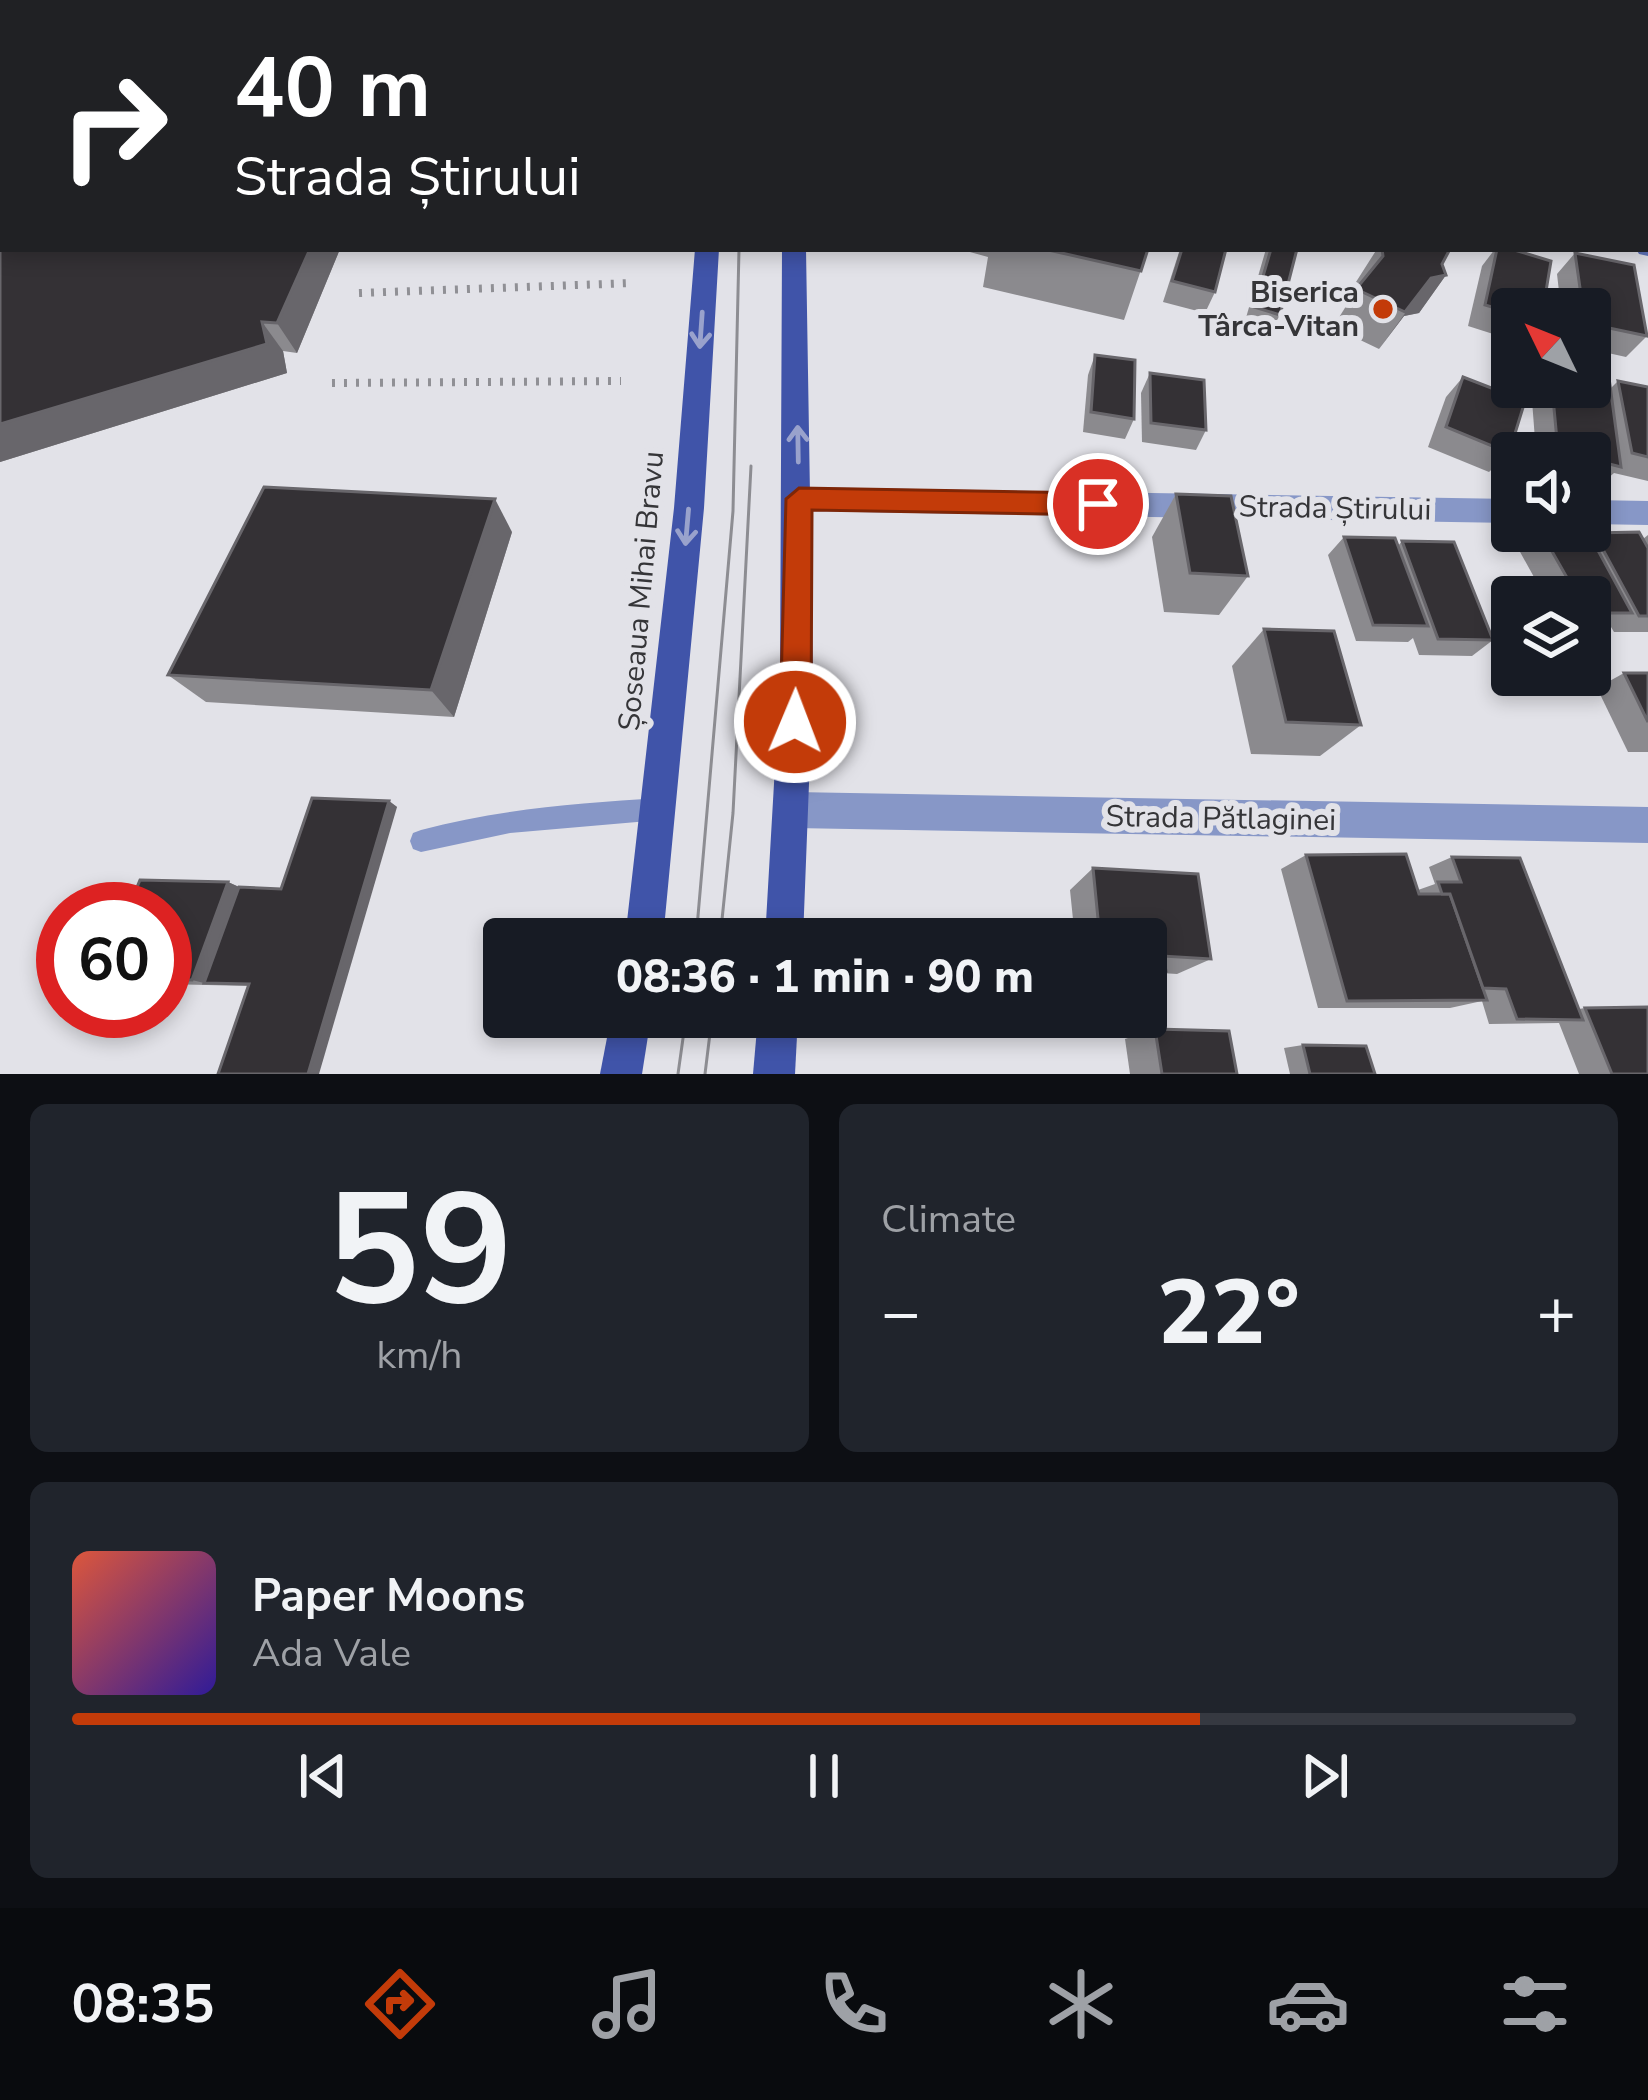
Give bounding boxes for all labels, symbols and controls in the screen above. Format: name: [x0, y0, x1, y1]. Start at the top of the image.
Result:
text: 40 m: [234, 31, 431, 146]
icon: right: [36, 48, 192, 204]
text: Strada Știrului: [234, 140, 581, 214]
place label: Biserica Târca-Vitan: [1198, 272, 1359, 347]
north arrow: [1491, 288, 1611, 408]
map controls: [1491, 288, 1611, 696]
marker: Biserica Târca-Vitan: [1370, 296, 1396, 322]
one-way arrow: [690, 310, 713, 349]
one-way arrow: [786, 425, 809, 464]
button: sound: [1491, 432, 1611, 552]
street label: Șoseaua Mihai Bravu: [609, 449, 674, 733]
pin: [1047, 453, 1149, 555]
icon: arrive: [1065, 471, 1131, 537]
street label: Strada Știrului: [1238, 486, 1432, 531]
one-way arrow: [675, 507, 698, 546]
button: layers: [1491, 576, 1611, 696]
position arrow: [732, 659, 858, 785]
street label: Strada Pătlaginei: [1105, 796, 1337, 841]
speed limit sign: 60: [36, 882, 192, 1038]
text: 08:36 · 1 min · 90 m: [616, 947, 1034, 1008]
text: 59: [326, 1144, 513, 1357]
text: Climate: [881, 1193, 1016, 1246]
text: 22°: [1157, 1252, 1300, 1375]
text: −: [881, 1268, 921, 1358]
text: +: [1536, 1268, 1576, 1358]
text: km/h: [377, 1329, 462, 1382]
text: Paper Moons: [252, 1566, 525, 1627]
text: Ada Vale: [252, 1627, 411, 1680]
icon: previous: [290, 1743, 356, 1809]
icon: pause: [791, 1743, 857, 1809]
icon: next: [1292, 1743, 1358, 1809]
icon: directions: [358, 1962, 442, 2046]
icon: music: [585, 1962, 669, 2046]
icon: phone: [812, 1962, 896, 2046]
icon: climate: [1039, 1962, 1123, 2046]
icon: car: [1266, 1962, 1350, 2046]
icon: filters: [1493, 1962, 1577, 2046]
text: 08:35: [72, 1967, 215, 2041]

